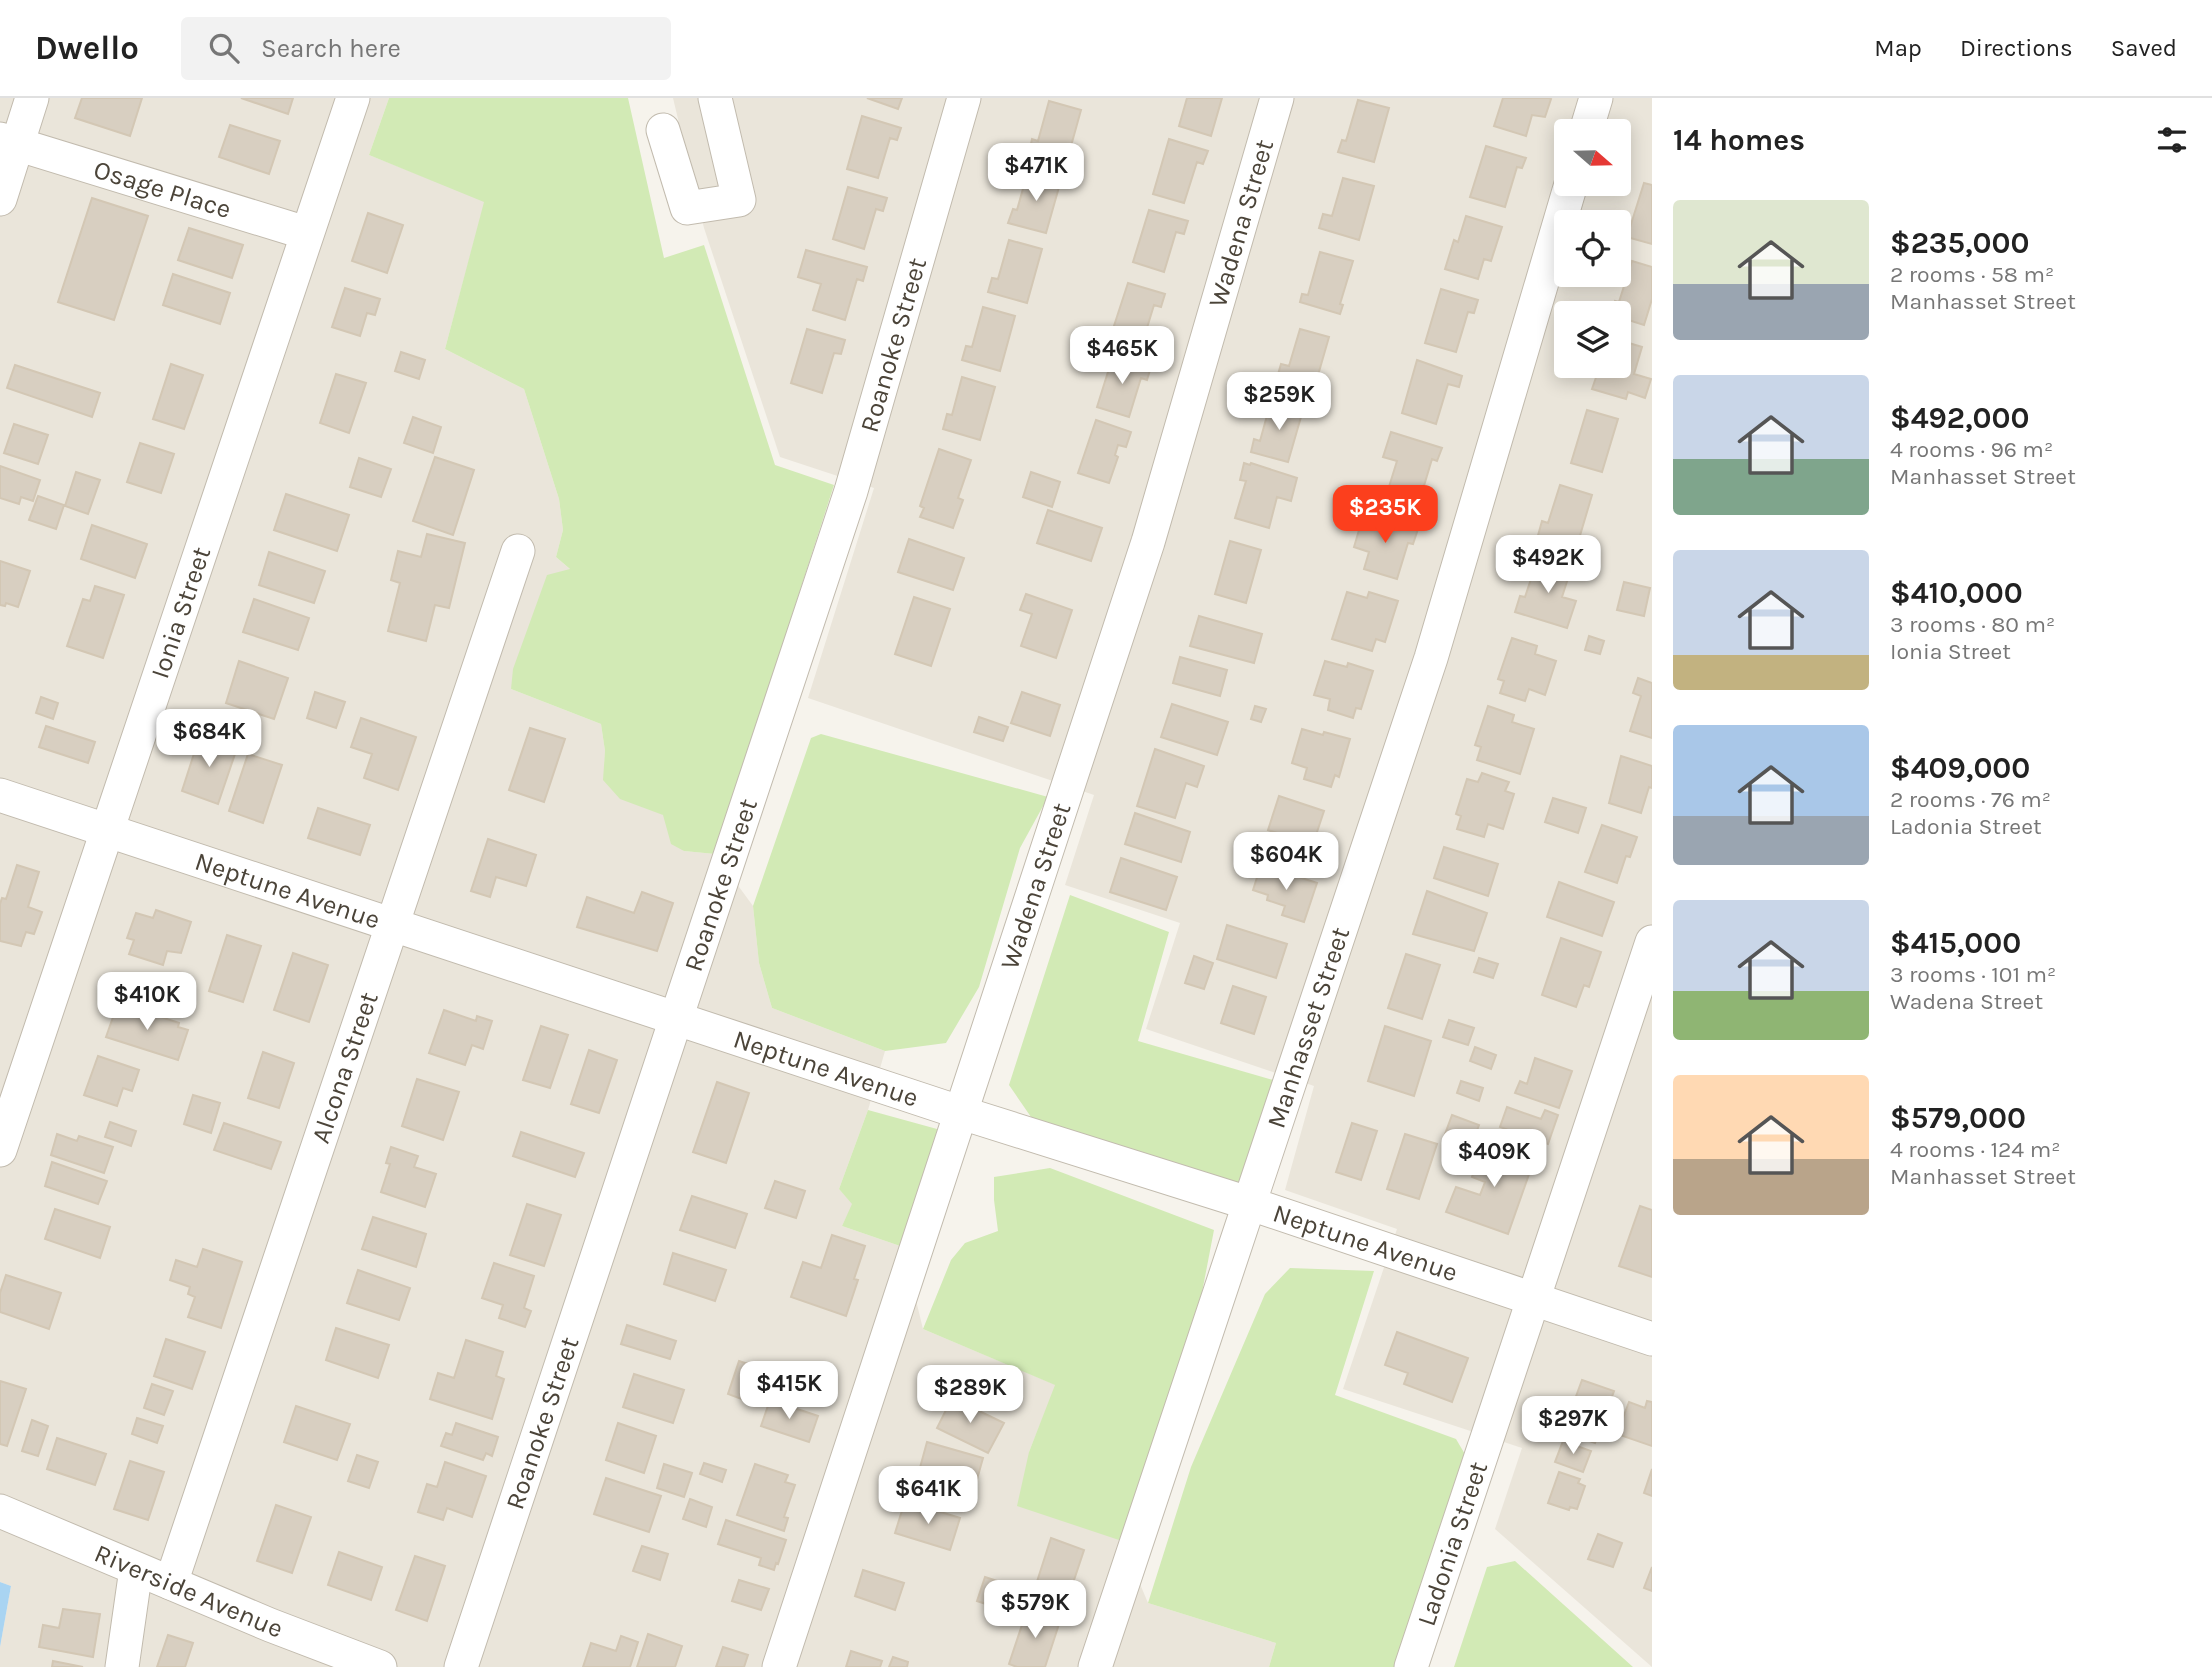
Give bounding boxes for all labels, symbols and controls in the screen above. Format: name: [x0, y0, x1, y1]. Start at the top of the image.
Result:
search box: [181, 17, 671, 80]
text: Dwello: [35, 29, 139, 67]
icon: search: [205, 29, 243, 67]
text: Search here: [261, 33, 401, 64]
text: Map: [1874, 34, 1922, 62]
text: Directions: [1960, 34, 2073, 62]
text: Saved: [2111, 34, 2177, 62]
north arrow: [1554, 119, 1631, 196]
map controls: [1554, 119, 1631, 378]
icon: filters: [2153, 121, 2191, 159]
text: 14 homes: [1673, 122, 1805, 158]
street label: Wadena Street: [1202, 135, 1280, 311]
pin: $471K: [987, 144, 1085, 203]
text: $471K: [1004, 152, 1068, 179]
street label: Osage Place: [90, 153, 235, 225]
button: locate: [1554, 210, 1631, 287]
text: $235,000: [1890, 225, 2029, 261]
icon: home: [1729, 228, 1813, 312]
street label: Roanoke Street: [853, 254, 933, 436]
text: 2 rooms · 58 m²: [1890, 261, 2054, 288]
text: Manhasset Street: [1890, 288, 2076, 315]
button: layers: [1554, 301, 1631, 378]
pin: $465K: [1073, 327, 1171, 386]
text: $465K: [1086, 335, 1158, 362]
pin: $259K: [1230, 372, 1328, 432]
text: $259K: [1243, 381, 1315, 408]
text: $492,000: [1890, 400, 2030, 436]
icon: home: [1729, 403, 1813, 487]
text: 4 rooms · 96 m²: [1890, 436, 2053, 463]
text: Manhasset Street: [1890, 463, 2076, 490]
pin: $235K: [1336, 486, 1434, 545]
text: $235K: [1349, 494, 1421, 521]
pin: $492K: [1499, 536, 1597, 595]
street label: Ionia Street: [144, 542, 217, 682]
text: $492K: [1512, 544, 1584, 571]
text: $410,000: [1890, 575, 2023, 611]
icon: home: [1729, 578, 1813, 662]
text: 3 rooms · 80 m²: [1890, 611, 2055, 638]
text: Ionia Street: [1890, 638, 2011, 665]
pin: $684K: [160, 710, 258, 769]
text: $684K: [172, 718, 246, 745]
text: $409,000: [1890, 750, 2030, 786]
icon: home: [1729, 753, 1813, 837]
text: 2 rooms · 76 m²: [1890, 786, 2051, 813]
street label: Roanoke Street: [677, 794, 763, 975]
street label: Wadena Street: [993, 799, 1077, 973]
text: Ladonia Street: [1890, 813, 2042, 840]
pin: $604K: [1237, 832, 1335, 892]
text: $604K: [1249, 841, 1323, 868]
street label: Neptune Avenue: [191, 845, 384, 935]
street label: Manhasset Street: [1260, 923, 1356, 1132]
text: $415,000: [1890, 925, 2021, 961]
icon: home: [1729, 928, 1813, 1012]
text: 3 rooms · 101 m²: [1890, 961, 2056, 988]
pin: $410K: [98, 972, 196, 1032]
text: $410K: [113, 981, 181, 1008]
street label: Alcona Street: [305, 988, 384, 1147]
text: Wadena Street: [1890, 988, 2043, 1015]
street label: Neptune Avenue: [730, 1023, 922, 1113]
text: $579,000: [1890, 1100, 2026, 1136]
icon: home: [1729, 1103, 1813, 1187]
pin: $409K: [1445, 1130, 1543, 1189]
text: 4 rooms · 124 m²: [1890, 1136, 2060, 1163]
text: $409K: [1457, 1138, 1531, 1165]
text: Manhasset Street: [1890, 1163, 2076, 1190]
street label: Neptune Avenue: [1269, 1197, 1462, 1288]
street label: Roanoke Street: [499, 1333, 585, 1513]
pin: $415K: [740, 1362, 838, 1421]
pin: $289K: [921, 1366, 1019, 1425]
text: $415K: [756, 1370, 822, 1397]
text: $289K: [933, 1374, 1007, 1401]
pin: $297K: [1524, 1396, 1622, 1456]
text: $297K: [1538, 1405, 1608, 1432]
street label: Ladonia Street: [1410, 1457, 1494, 1630]
pin: $641K: [879, 1466, 977, 1526]
text: $641K: [895, 1475, 961, 1502]
street label: Riverside Avenue: [90, 1537, 287, 1644]
pin: $579K: [986, 1580, 1084, 1640]
text: $579K: [1000, 1589, 1070, 1616]

